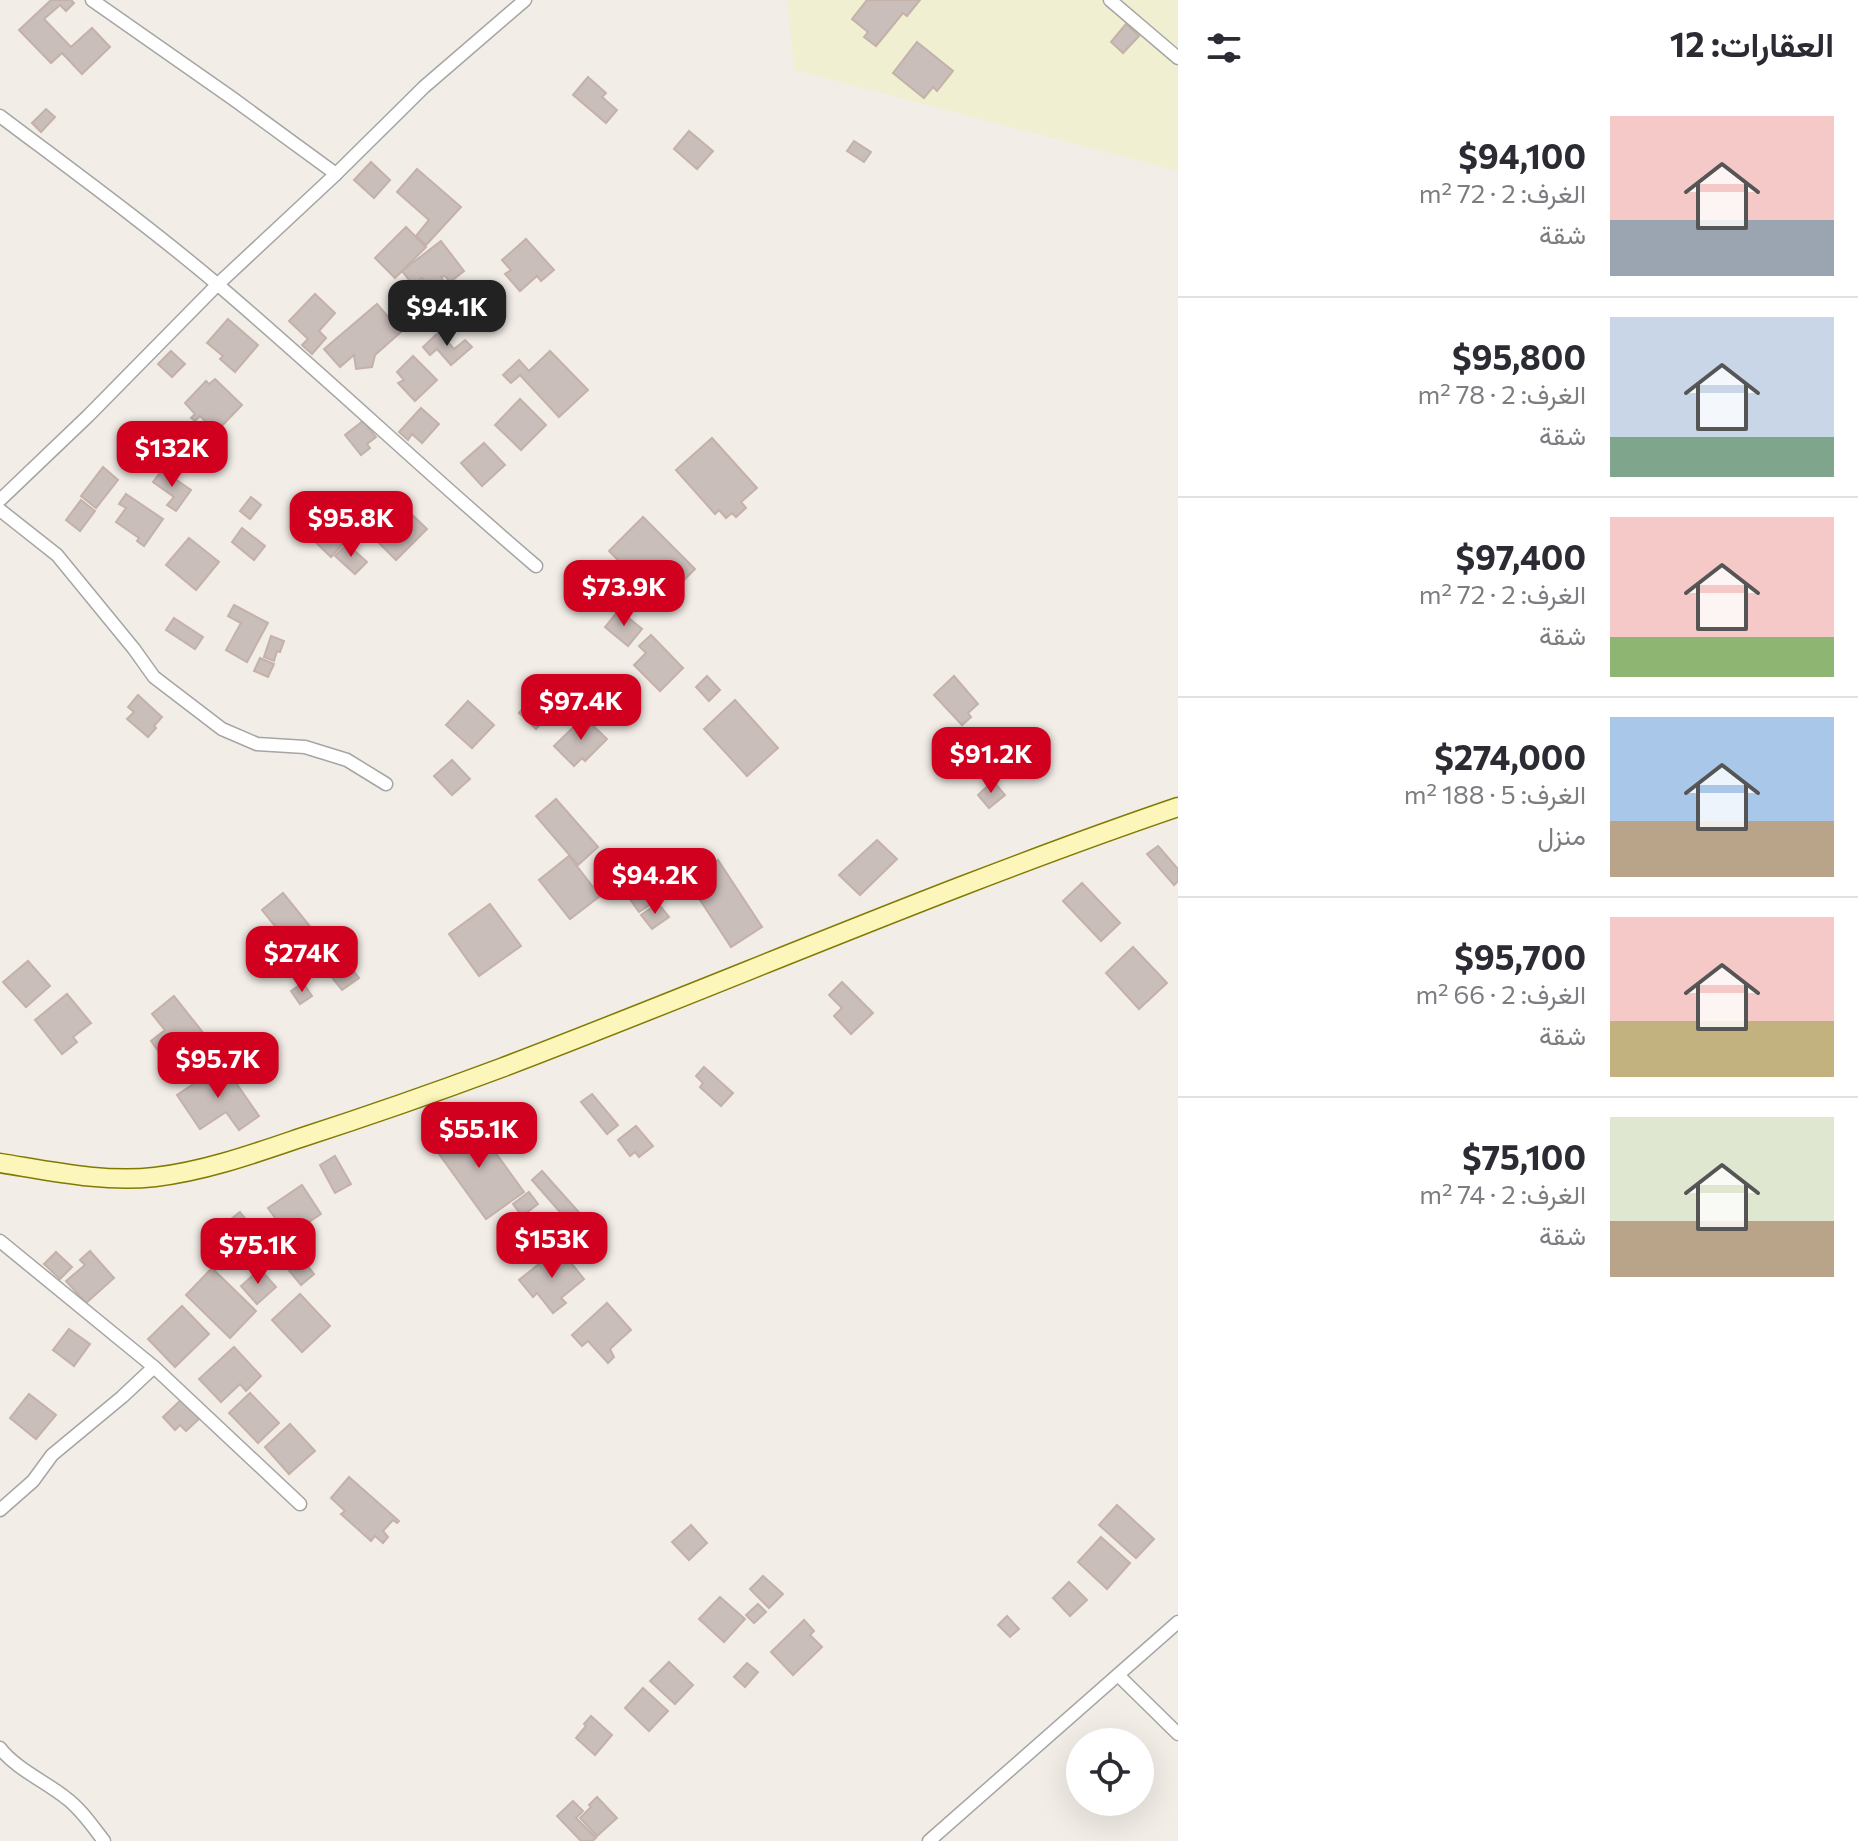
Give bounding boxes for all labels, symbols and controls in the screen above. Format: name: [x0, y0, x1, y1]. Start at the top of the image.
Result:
text: العقارات: 12: [1670, 22, 1834, 64]
icon: filters: [1202, 26, 1246, 70]
text: $94,100: [1458, 134, 1586, 176]
icon: home: [1674, 148, 1770, 244]
text: الغرف: 2 · 72 m²: [1419, 177, 1586, 208]
text: شقة: [1539, 218, 1586, 249]
pin: $94.1K: [382, 280, 512, 348]
text: $94.1K: [406, 290, 488, 321]
text: $95,800: [1452, 335, 1586, 377]
icon: home: [1674, 349, 1770, 445]
text: الغرف: 2 · 78 m²: [1418, 378, 1586, 409]
text: شقة: [1539, 419, 1586, 450]
pin: $132K: [116, 421, 228, 489]
text: $132K: [135, 431, 209, 462]
pin: $95.8K: [286, 491, 416, 559]
text: $95.8K: [308, 501, 394, 532]
text: $97,400: [1456, 535, 1586, 577]
icon: home: [1674, 549, 1770, 645]
pin: $73.9K: [559, 560, 689, 628]
text: $73.9K: [582, 570, 666, 601]
text: الغرف: 2 · 72 m²: [1419, 578, 1586, 609]
text: شقة: [1539, 619, 1586, 650]
pin: $97.4K: [516, 674, 646, 742]
text: $97.4K: [539, 684, 623, 715]
pin: $91.2K: [926, 727, 1056, 795]
text: $274,000: [1434, 735, 1586, 777]
text: $91.2K: [950, 737, 1032, 768]
icon: home: [1674, 749, 1770, 845]
text: الغرف: 5 · 188 m²: [1404, 778, 1586, 809]
text: منزل: [1537, 819, 1586, 850]
pin: $94.2K: [590, 848, 720, 916]
text: $94.2K: [612, 858, 698, 889]
pin: $274K: [246, 926, 358, 994]
text: $95,700: [1454, 935, 1586, 977]
text: $274K: [264, 936, 340, 967]
icon: home: [1674, 949, 1770, 1045]
text: الغرف: 2 · 66 m²: [1415, 978, 1586, 1009]
text: شقة: [1539, 1019, 1586, 1050]
pin: $95.7K: [153, 1032, 283, 1100]
text: $95.7K: [176, 1042, 260, 1073]
pin: $55.1K: [414, 1102, 544, 1170]
text: $55.1K: [439, 1112, 519, 1143]
text: $75,100: [1462, 1135, 1586, 1177]
icon: home: [1674, 1149, 1770, 1245]
text: الغرف: 2 · 74 m²: [1419, 1178, 1586, 1209]
pin: $153K: [496, 1212, 608, 1280]
pin: $75.1K: [193, 1218, 323, 1286]
text: شقة: [1539, 1219, 1586, 1250]
text: $153K: [514, 1222, 590, 1253]
text: $75.1K: [219, 1228, 297, 1259]
map controls: [1066, 1728, 1154, 1816]
button: locate: [1066, 1728, 1154, 1816]

